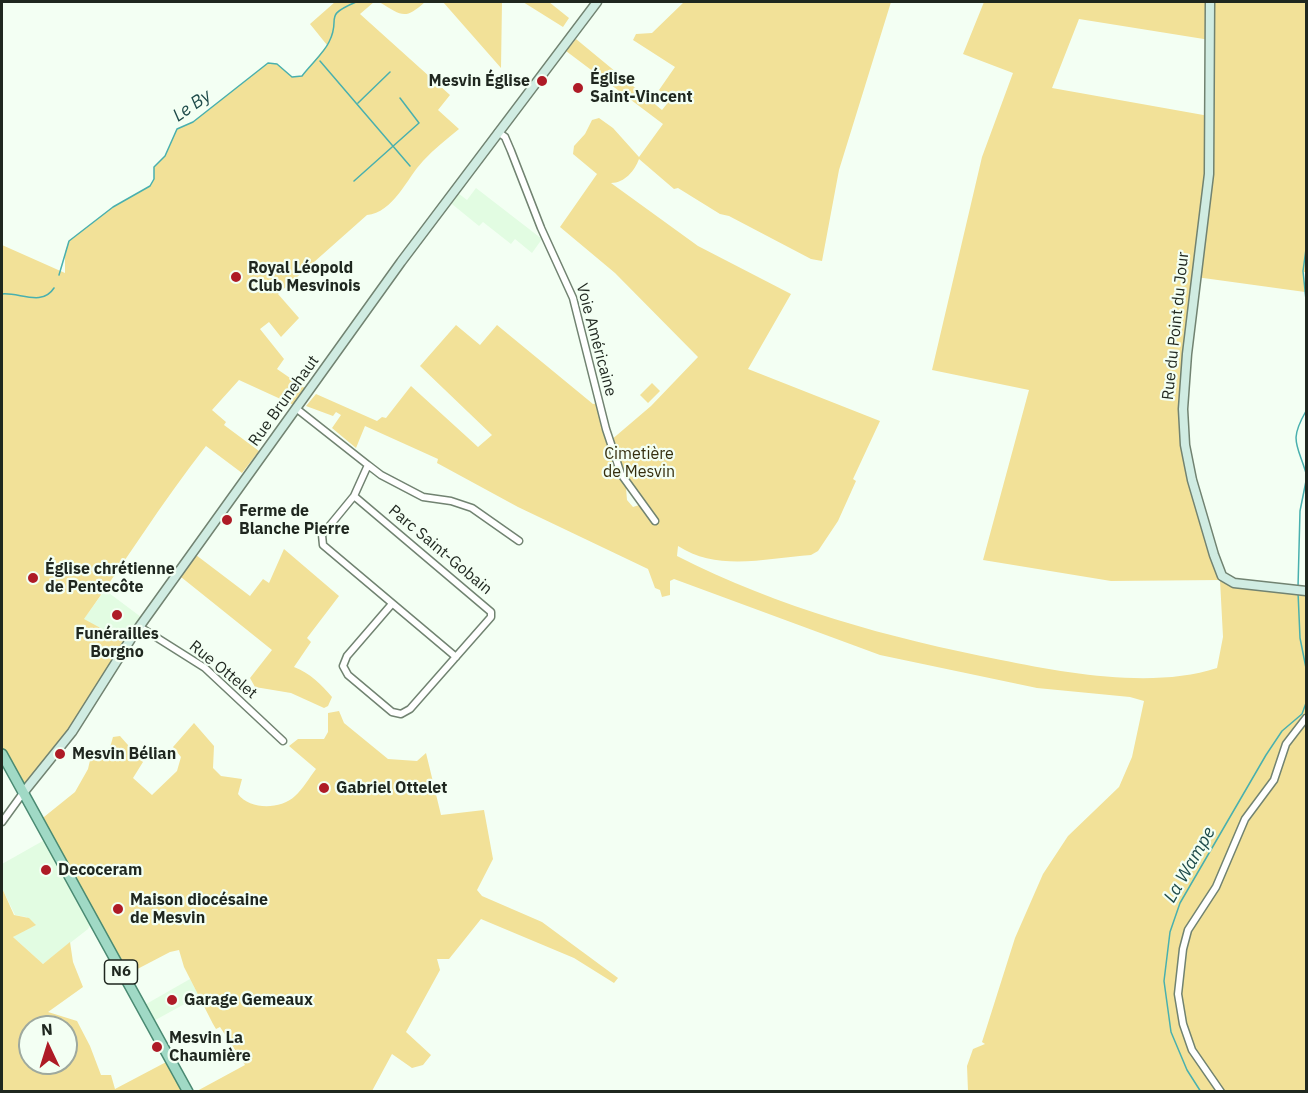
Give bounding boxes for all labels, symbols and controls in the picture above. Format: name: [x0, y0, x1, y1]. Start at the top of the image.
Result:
place label: Église Saint-Vincent: [590, 69, 693, 107]
place label: Mesvin Église: [429, 71, 530, 91]
marker: Mesvin Église: [535, 74, 549, 88]
marker: Église Saint-Vincent: [571, 81, 585, 95]
water label: Le By: [169, 85, 215, 127]
street label: Rue du Point du Jour: [1159, 251, 1193, 401]
place label: Royal Léopold Club Mesvinois: [248, 258, 361, 296]
marker: Royal Léopold Club Mesvinois: [229, 270, 243, 284]
street label: Voie Américaine: [572, 281, 620, 399]
street label: Rue Brunehaut: [245, 352, 323, 450]
park label: Cimetière de Mesvin: [603, 444, 675, 482]
place label: Ferme de Blanche Pierre: [239, 501, 350, 539]
street label: Parc Saint-Gobain: [384, 501, 496, 599]
marker: Ferme de Blanche Pierre: [220, 513, 234, 527]
place label: Église chrétienne de Pentecôte: [45, 559, 175, 597]
marker: Église chrétienne de Pentecôte: [26, 571, 40, 585]
marker: Funérailles Borgno: [110, 608, 124, 622]
place label: Funérailles Borgno: [75, 624, 159, 662]
street label: Rue Ottelet: [185, 637, 261, 703]
place label: Mesvin Bélian: [72, 744, 176, 764]
marker: Mesvin Bélian: [53, 747, 67, 761]
place label: Gabriel Ottelet: [336, 778, 447, 798]
marker: Gabriel Ottelet: [317, 781, 331, 795]
water label: La Wampe: [1160, 823, 1220, 907]
place label: Decoceram: [58, 860, 142, 880]
marker: Decoceram: [39, 863, 53, 877]
place label: Maison diocésaine de Mesvin: [130, 890, 268, 928]
marker: Maison diocésaine de Mesvin: [111, 902, 125, 916]
road number: N6: [104, 960, 138, 984]
place label: Garage Gemeaux: [184, 990, 313, 1010]
marker: Garage Gemeaux: [165, 993, 179, 1007]
north arrow: [18, 1015, 78, 1075]
text: N: [40, 1019, 53, 1039]
place label: Mesvin La Chaumière: [169, 1028, 251, 1066]
marker: Mesvin La Chaumière: [150, 1040, 164, 1054]

